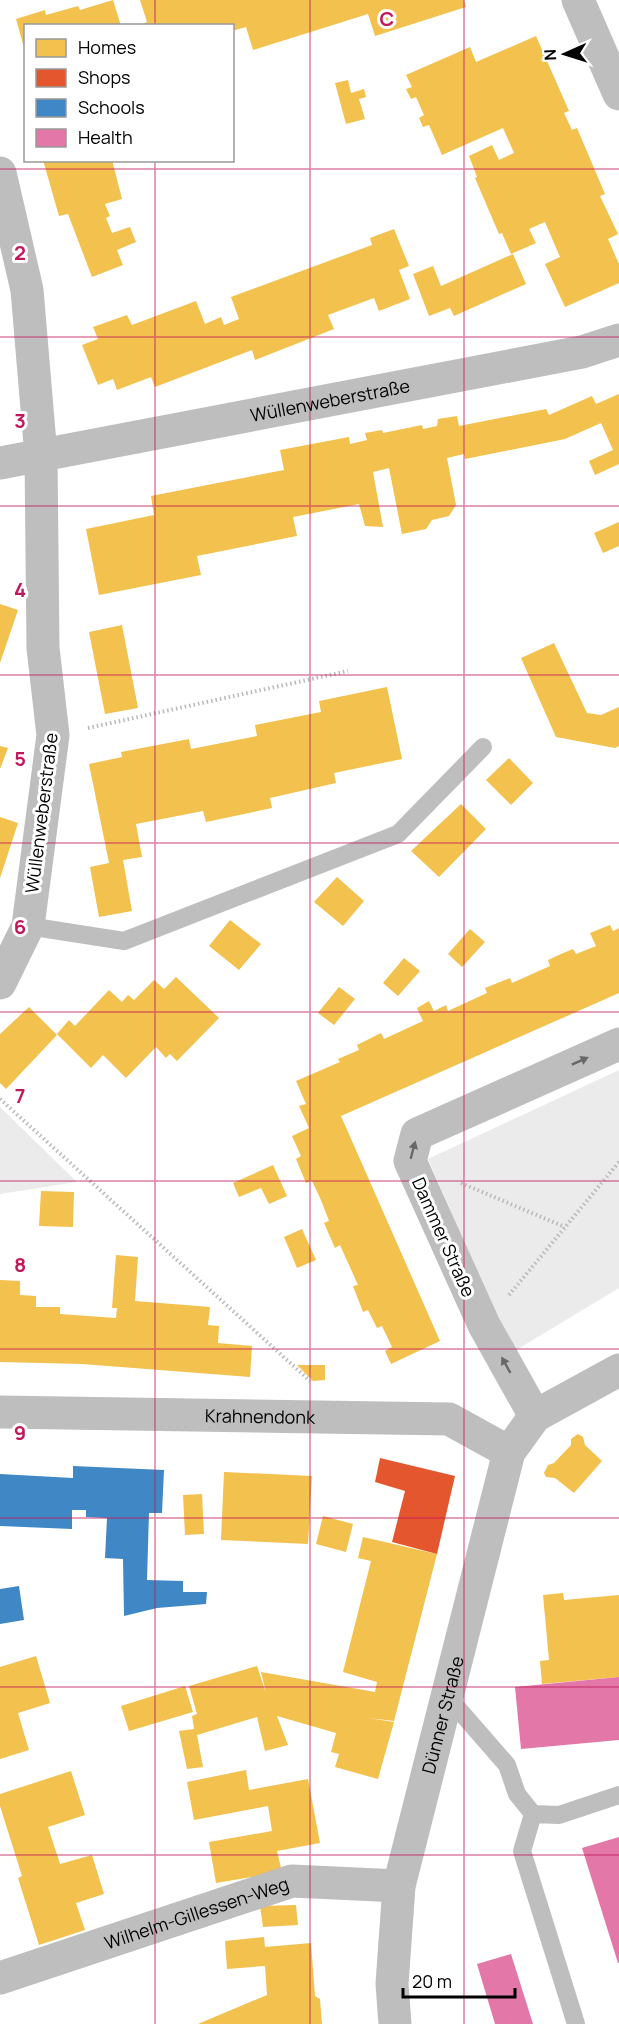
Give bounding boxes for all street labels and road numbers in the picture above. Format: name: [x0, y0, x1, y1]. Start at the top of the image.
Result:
street label: Wüllenweberstraße: [248, 373, 412, 427]
street label: Wüllenweberstraße: [19, 731, 63, 895]
street label: Dammer Straße: [407, 1173, 481, 1301]
street label: Krahnendonk: [205, 1403, 316, 1429]
street label: Dünner Straße: [416, 1653, 469, 1776]
street label: Wilhelm-Gillessen-Weg: [101, 1871, 292, 1954]

